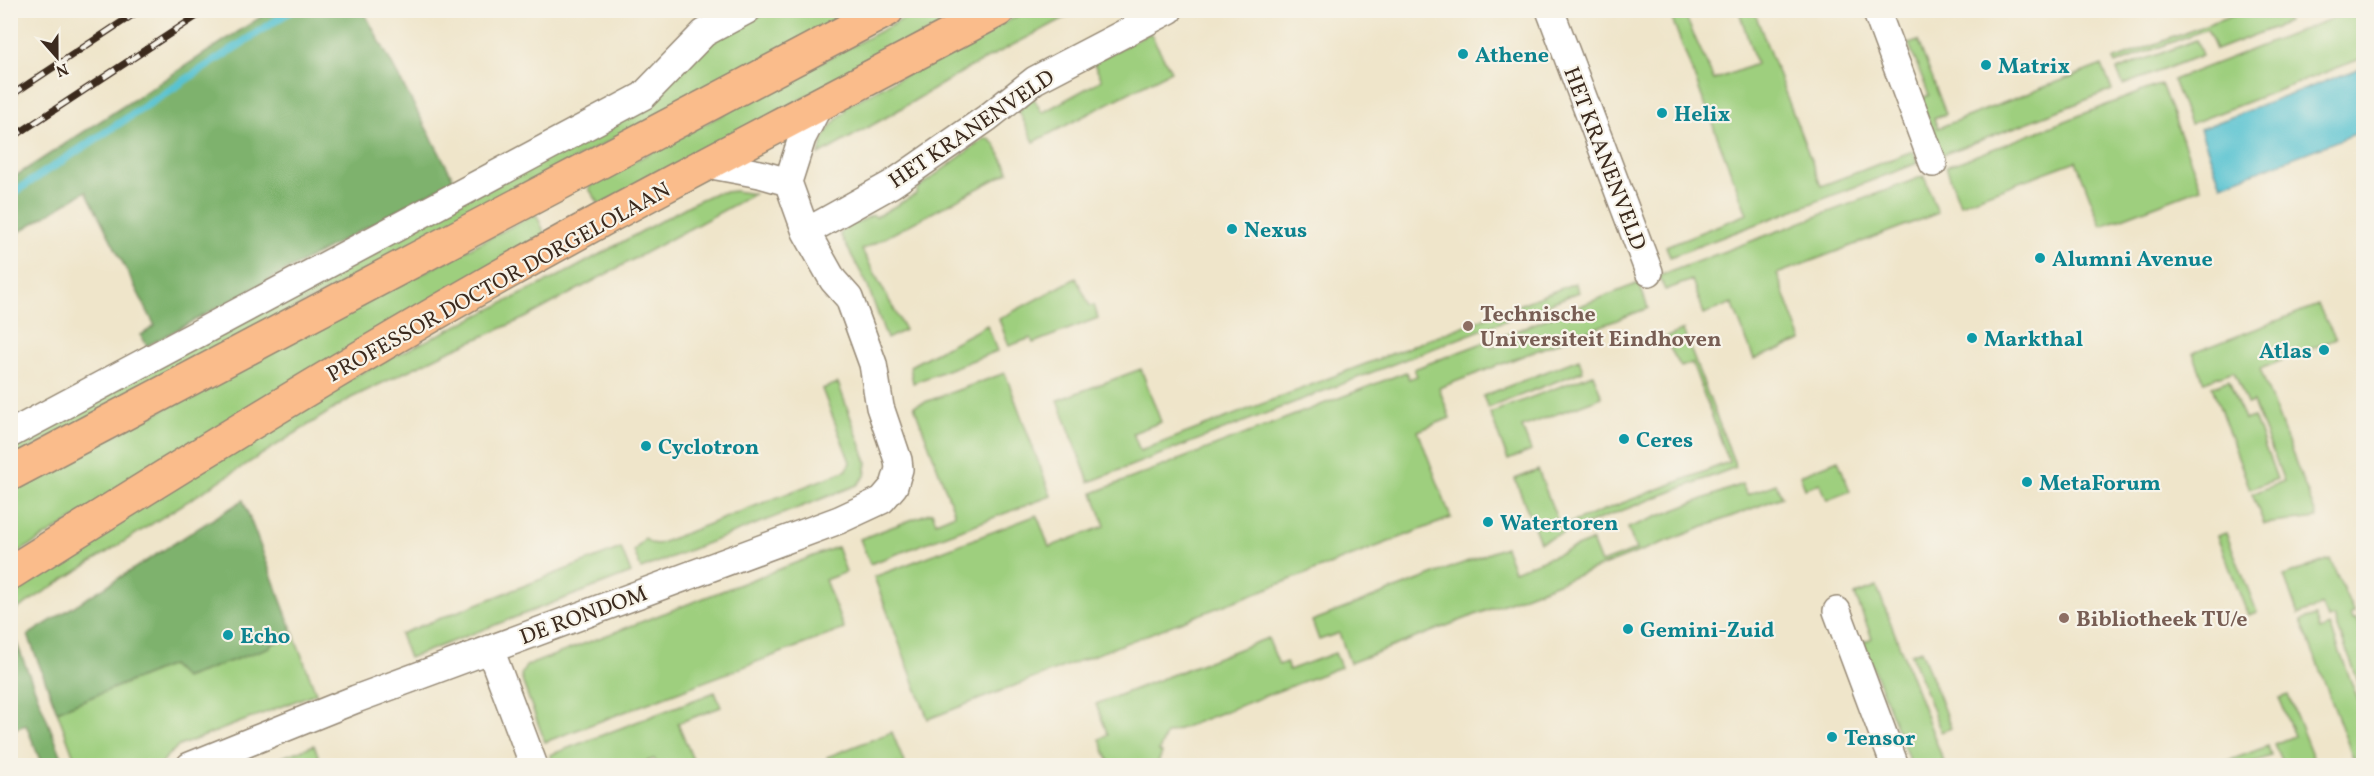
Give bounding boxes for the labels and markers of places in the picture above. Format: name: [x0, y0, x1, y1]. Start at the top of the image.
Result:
place label: Athene: [1475, 41, 1549, 72]
marker: Athene: [1456, 47, 1470, 61]
place label: Matrix: [1998, 52, 2070, 83]
marker: Matrix: [1979, 58, 1993, 72]
place label: Helix: [1674, 100, 1730, 131]
marker: Helix: [1655, 106, 1669, 120]
place label: Nexus: [1244, 216, 1307, 247]
marker: Nexus: [1225, 222, 1239, 236]
place label: Alumni Avenue: [2052, 245, 2213, 276]
marker: Alumni Avenue: [2033, 251, 2047, 265]
place label: Technische Universiteit Eindhoven: [1480, 300, 1722, 356]
marker: Technische Universiteit Eindhoven: [1461, 319, 1475, 333]
place label: Markthal: [1984, 325, 2083, 356]
marker: Markthal: [1965, 331, 1979, 345]
place label: Atlas: [2259, 337, 2312, 368]
marker: Atlas: [2317, 343, 2331, 357]
place label: Ceres: [1636, 426, 1693, 457]
marker: Ceres: [1617, 432, 1631, 446]
place label: Cyclotron: [658, 433, 759, 464]
marker: Cyclotron: [639, 439, 653, 453]
place label: MetaForum: [2039, 469, 2161, 500]
marker: MetaForum: [2020, 475, 2034, 489]
place label: Watertoren: [1500, 509, 1619, 540]
marker: Watertoren: [1481, 515, 1495, 529]
place label: Bibliotheek TU/e: [2076, 605, 2247, 636]
marker: Bibliotheek TU/e: [2057, 611, 2071, 625]
place label: Gemini-Zuid: [1640, 616, 1774, 647]
place label: Echo: [240, 622, 290, 653]
marker: Gemini-Zuid: [1621, 622, 1635, 636]
marker: Echo: [221, 628, 235, 642]
place label: Tensor: [1844, 724, 1916, 755]
marker: Tensor: [1825, 730, 1839, 744]

